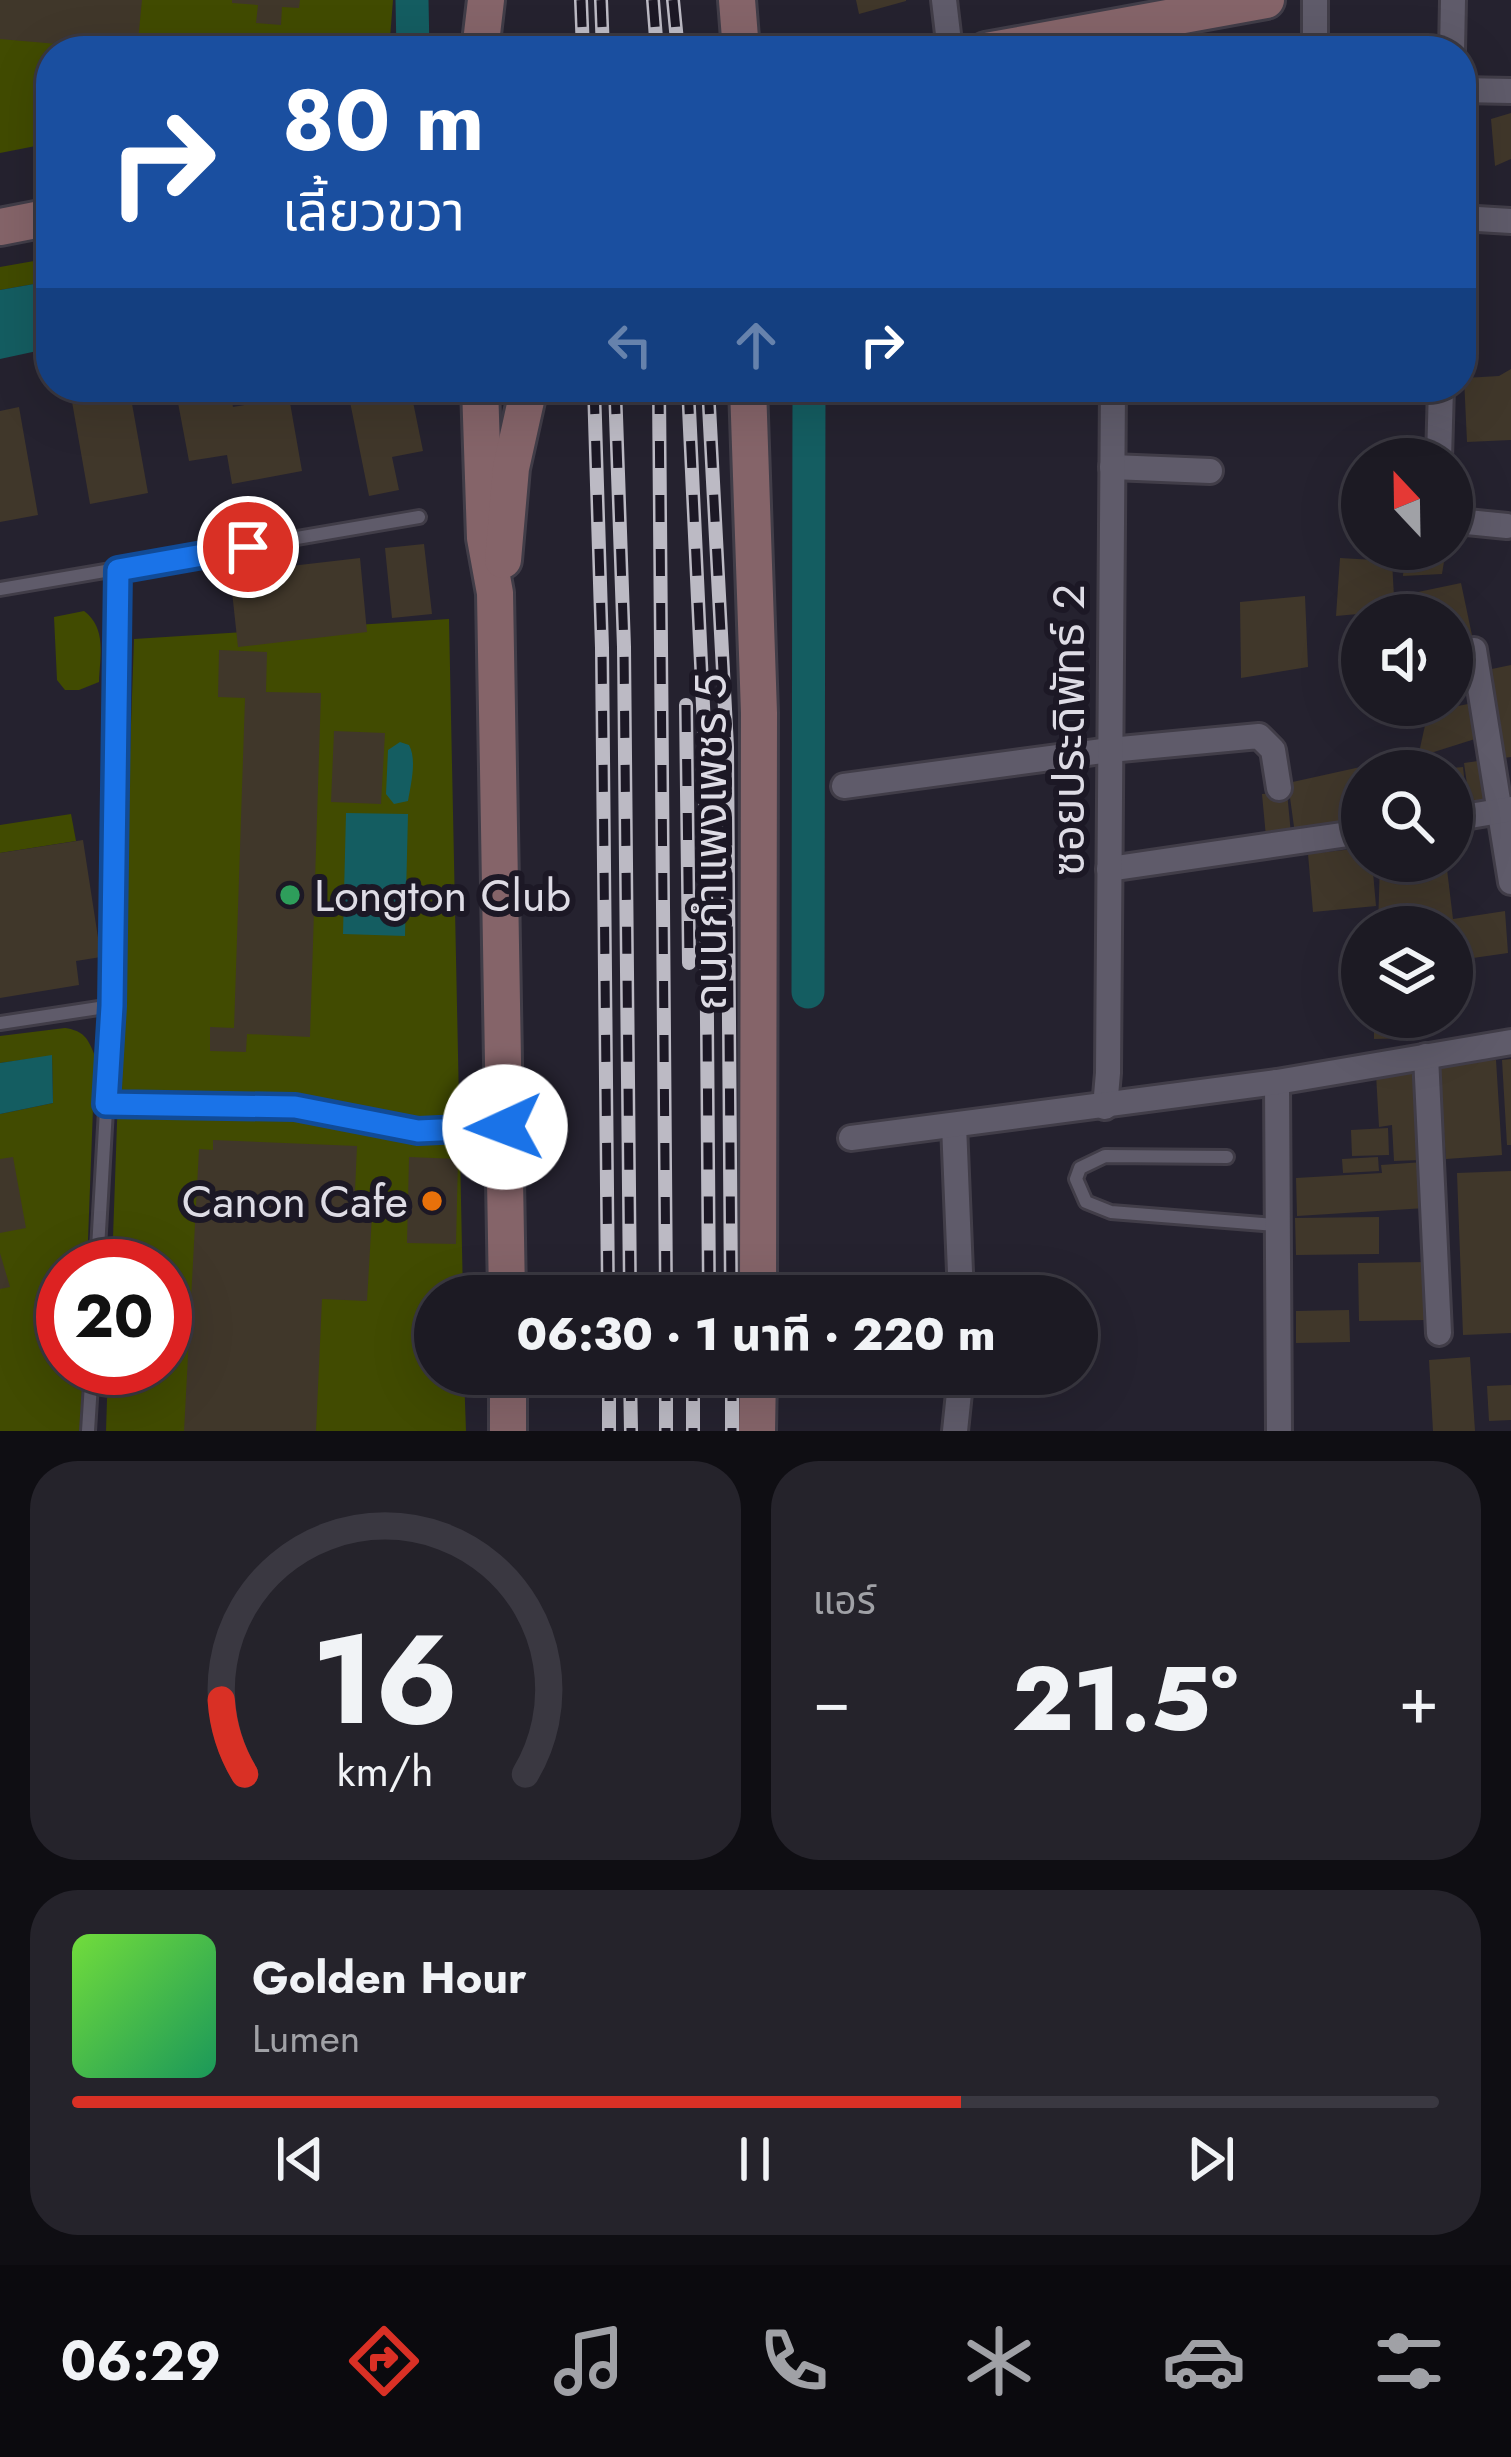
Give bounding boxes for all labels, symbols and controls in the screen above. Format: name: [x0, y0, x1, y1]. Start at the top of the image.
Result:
text: 80 m: [282, 60, 484, 182]
icon: right: [84, 84, 240, 240]
text: เลี้ยวขวา: [282, 172, 465, 250]
icon: left: [597, 312, 663, 378]
icon: ahead: [723, 312, 789, 378]
icon: right: [849, 312, 915, 378]
north arrow: [1341, 438, 1473, 570]
map controls: [1341, 438, 1473, 1038]
pin: [197, 496, 299, 598]
icon: arrive: [215, 514, 281, 580]
street label: ซอยประดิพัทธ์ 2: [1036, 584, 1101, 876]
button: sound: [1341, 594, 1473, 726]
street label: ถนนกำแพงเพชร 5: [678, 674, 743, 1010]
button: search: [1341, 750, 1473, 882]
place label: Longton Club: [314, 863, 571, 928]
marker: Longton Club: [277, 882, 303, 908]
button: layers: [1341, 906, 1473, 1038]
position arrow: [442, 1064, 568, 1190]
place label: Canon Cafe: [182, 1169, 408, 1234]
marker: Canon Cafe: [419, 1188, 445, 1214]
speed limit sign: 20: [36, 1239, 192, 1395]
text: 06:30 · 1 นาที · 220 m: [516, 1302, 996, 1367]
text: แอร์: [813, 1572, 876, 1629]
text: 16: [312, 1589, 459, 1770]
text: 21.5°: [1012, 1634, 1238, 1764]
text: −: [813, 1652, 851, 1748]
text: +: [1398, 1652, 1439, 1748]
text: km/h: [337, 1739, 434, 1801]
text: Golden Hour: [252, 1945, 527, 2010]
text: Lumen: [252, 2010, 360, 2067]
icon: previous: [267, 2126, 333, 2192]
icon: pause: [722, 2126, 788, 2192]
icon: next: [1178, 2126, 1244, 2192]
icon: directions: [342, 2319, 426, 2403]
icon: music: [547, 2319, 631, 2403]
icon: phone: [752, 2319, 836, 2403]
icon: climate: [957, 2319, 1041, 2403]
icon: car: [1162, 2319, 1246, 2403]
icon: filters: [1367, 2319, 1451, 2403]
text: 06:29: [60, 2322, 221, 2400]

